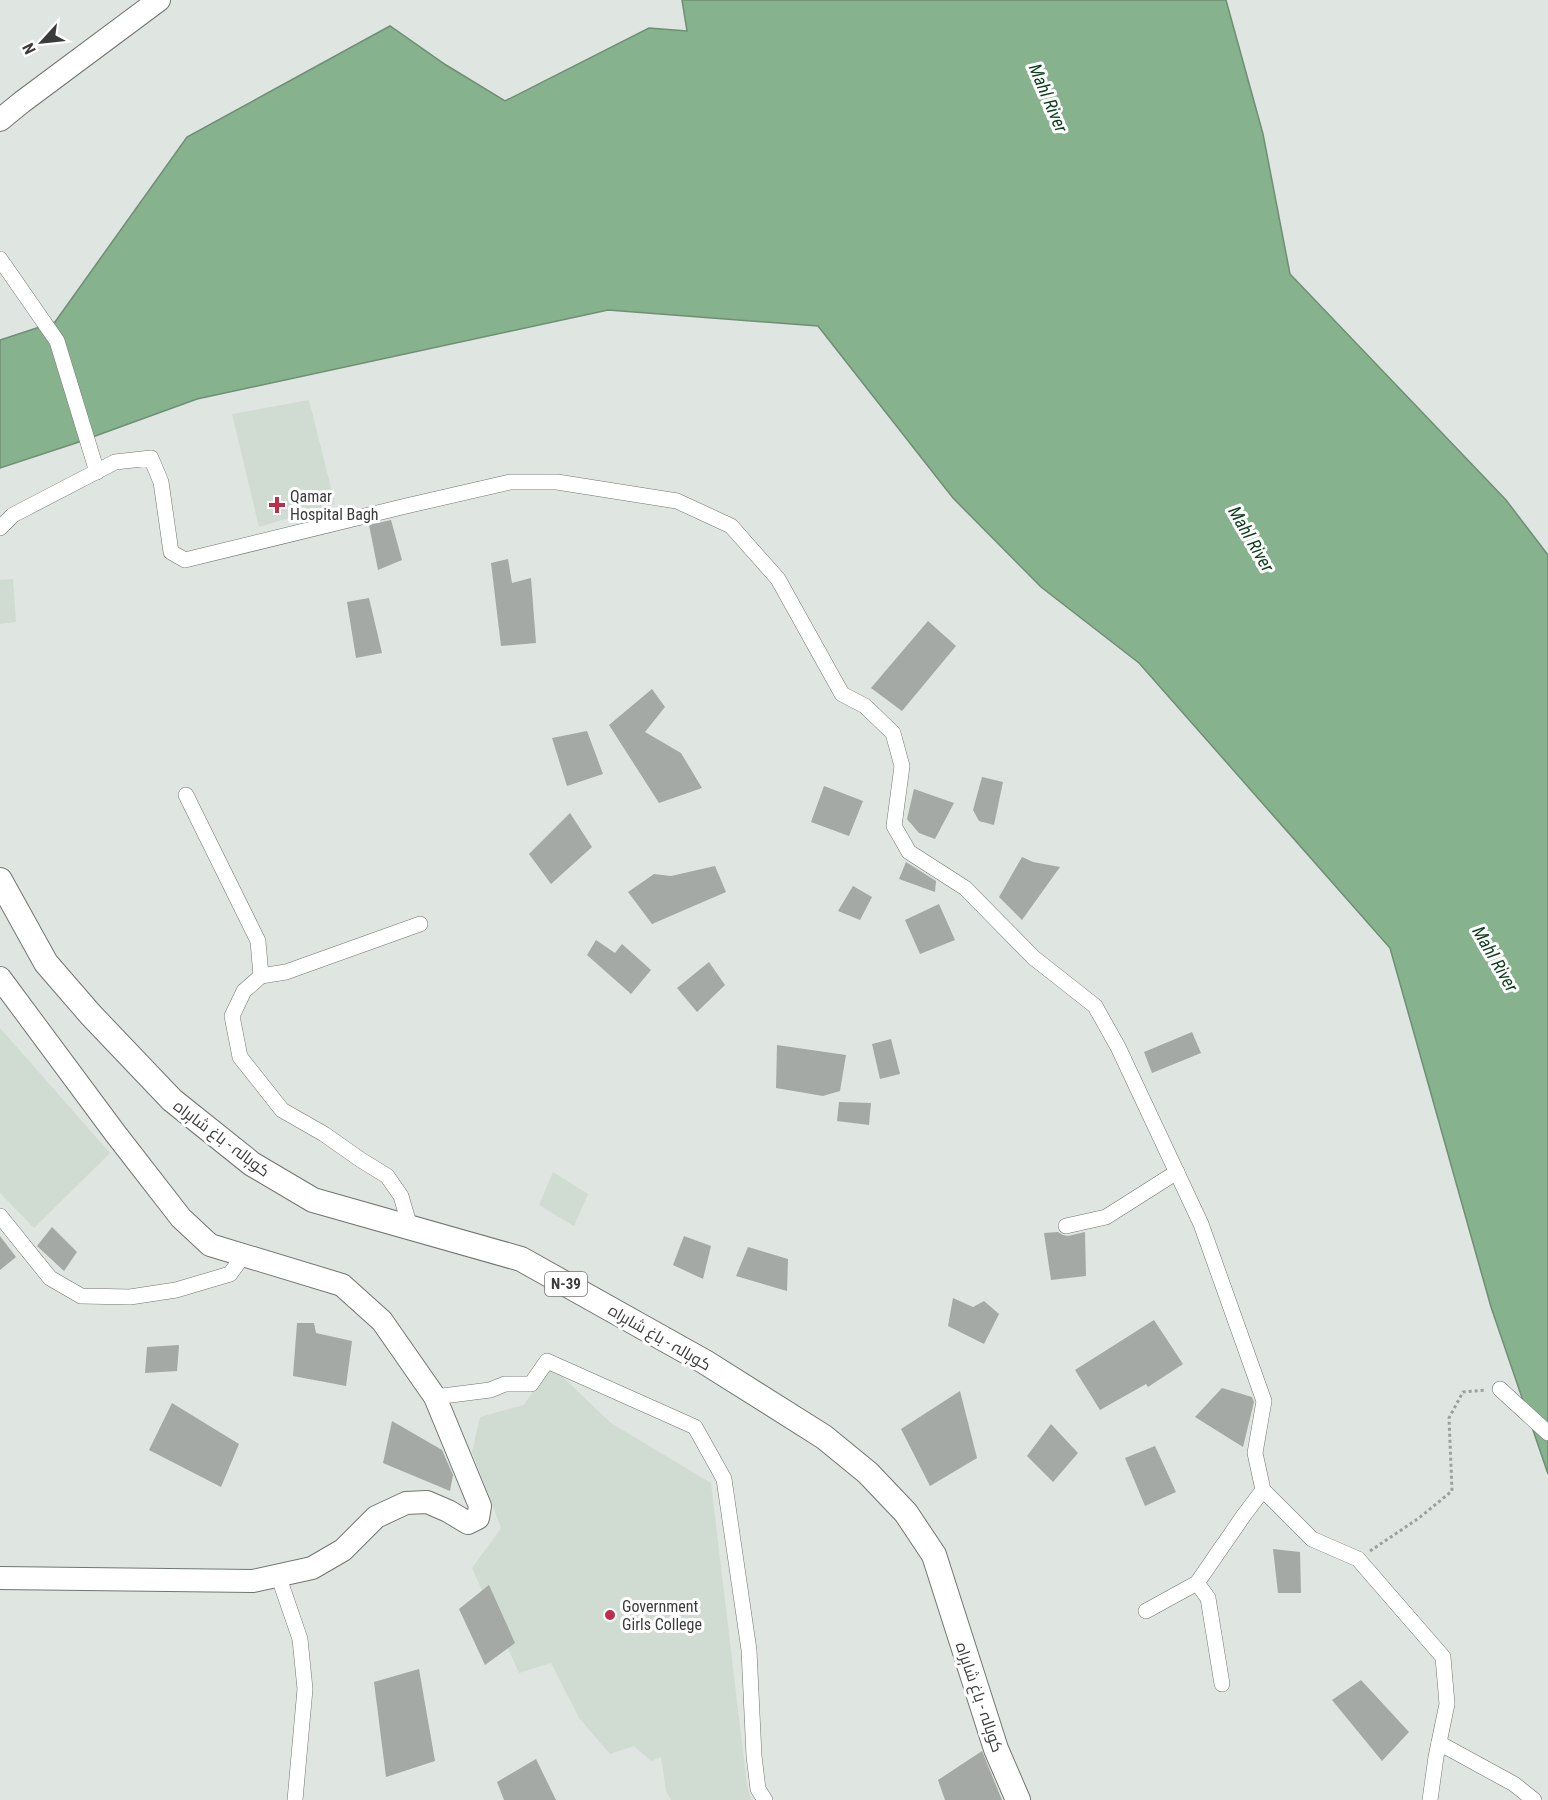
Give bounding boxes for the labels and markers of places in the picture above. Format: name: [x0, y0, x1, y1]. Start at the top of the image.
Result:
place label: Qamar Hospital Bagh: [290, 487, 379, 524]
marker: Qamar Hospital Bagh: [268, 496, 286, 514]
place label: Government Girls College: [622, 1597, 702, 1634]
marker: Government Girls College: [603, 1608, 617, 1622]

